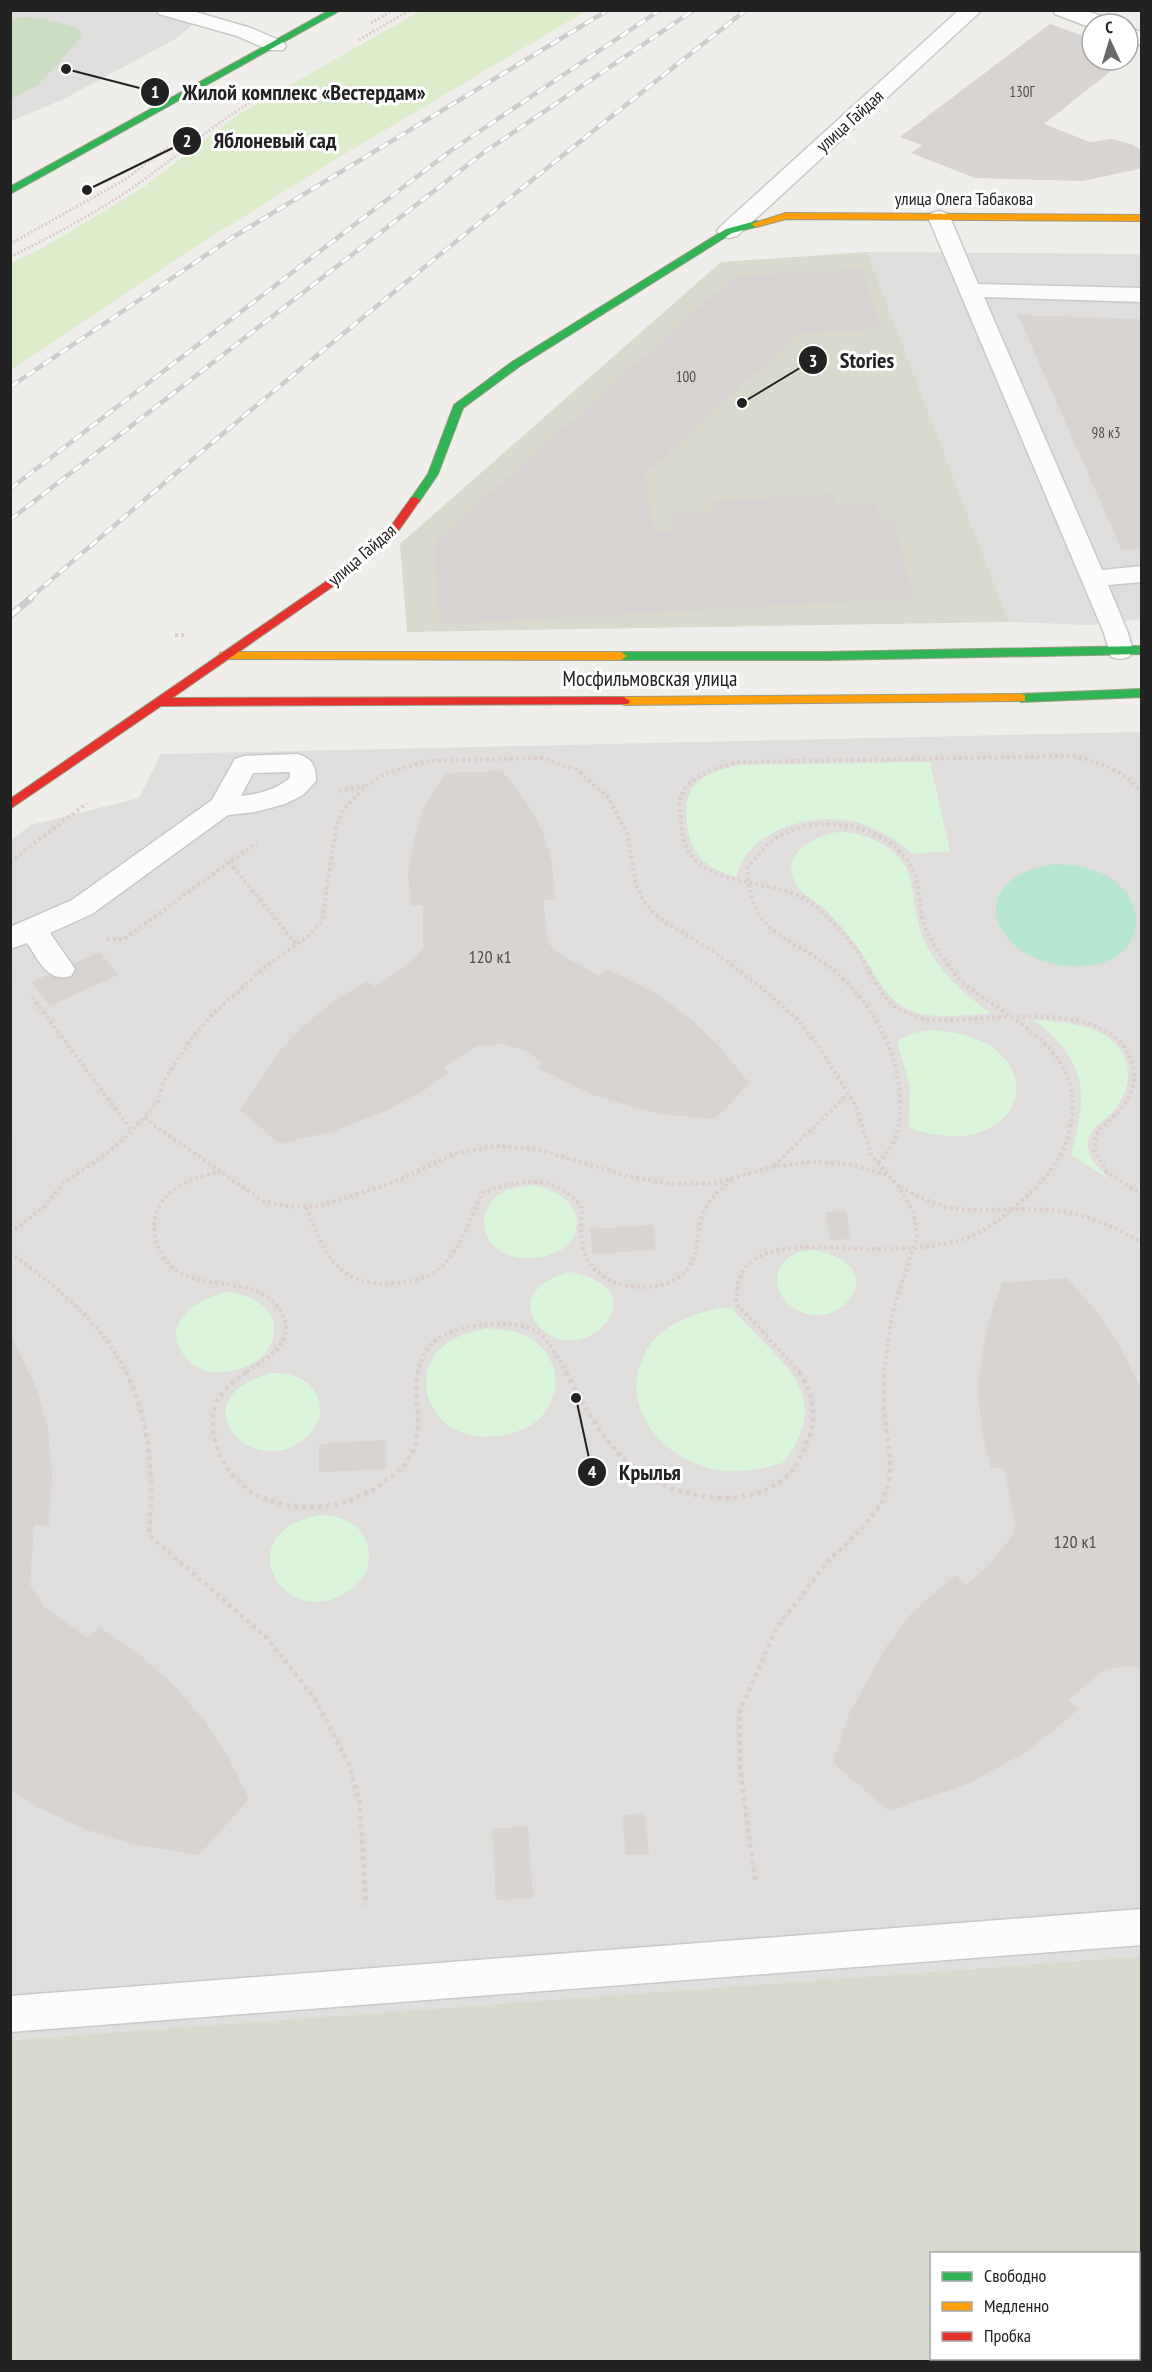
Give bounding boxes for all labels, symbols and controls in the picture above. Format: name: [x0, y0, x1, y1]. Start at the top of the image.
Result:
north arrow: [1080, 12, 1140, 72]
text: С: [1105, 17, 1114, 37]
callout: Жилой комплекс «Вестердам»: [140, 72, 438, 112]
text: Жилой комплекс «Вестердам»: [181, 78, 426, 106]
text: 1: [151, 80, 159, 103]
house number: 130Г: [1009, 82, 1035, 101]
street label: улица Гайдая: [811, 84, 888, 157]
callout: Яблоневый сад: [172, 121, 348, 161]
text: Яблоневый сад: [214, 126, 337, 154]
text: 2: [183, 129, 191, 152]
street label: улица Олега Табакова: [895, 187, 1033, 210]
callout: Stories: [798, 340, 906, 380]
text: Stories: [840, 346, 894, 374]
text: 3: [809, 349, 817, 372]
house number: 100: [676, 367, 696, 386]
house number: 98 к3: [1091, 423, 1121, 442]
street label: улица Гайдая: [323, 519, 400, 590]
street label: Мосфильмовская улица: [563, 665, 737, 692]
house number: 120 к1: [468, 945, 512, 968]
callout: Крылья: [577, 1452, 693, 1492]
text: Крылья: [619, 1458, 681, 1486]
text: 4: [588, 1460, 597, 1483]
house number: 120 к1: [1053, 1530, 1097, 1553]
legend: [930, 2252, 1140, 2360]
text: Свободно: [984, 2264, 1047, 2287]
text: Медленно: [984, 2294, 1049, 2317]
text: Пробка: [984, 2324, 1031, 2347]

